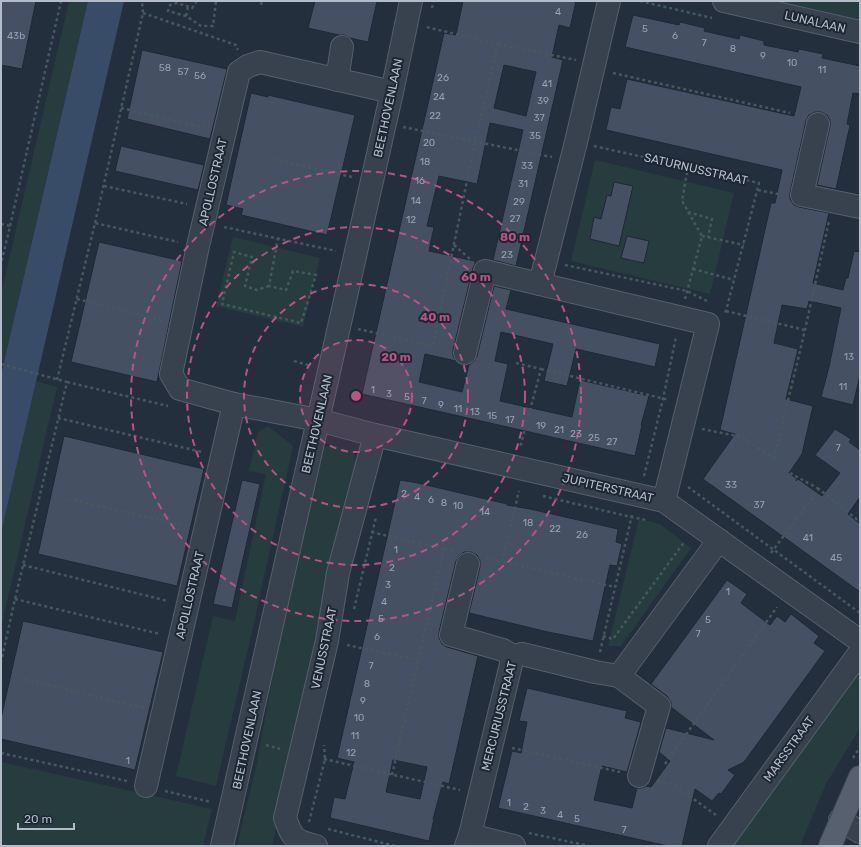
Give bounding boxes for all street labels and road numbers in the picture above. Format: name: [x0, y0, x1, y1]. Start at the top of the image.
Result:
street label: LUNALAAN: [783, 8, 847, 36]
street label: BEETHOVENLAAN: [371, 57, 405, 159]
street label: APOLLOSTRAAT: [196, 137, 230, 227]
street label: SATURNUSSTRAAT: [643, 150, 749, 188]
street label: BEETHOVENLAAN: [299, 373, 335, 475]
street label: JUPITERSTRAAT: [561, 471, 655, 505]
street label: APOLLOSTRAAT: [173, 550, 207, 640]
street label: VENUSSTRAAT: [308, 606, 340, 690]
street label: MERCURIUSSTRAAT: [479, 660, 519, 772]
street label: BEETHOVENLAAN: [230, 689, 264, 791]
street label: MARSSTRAAT: [761, 714, 817, 784]

